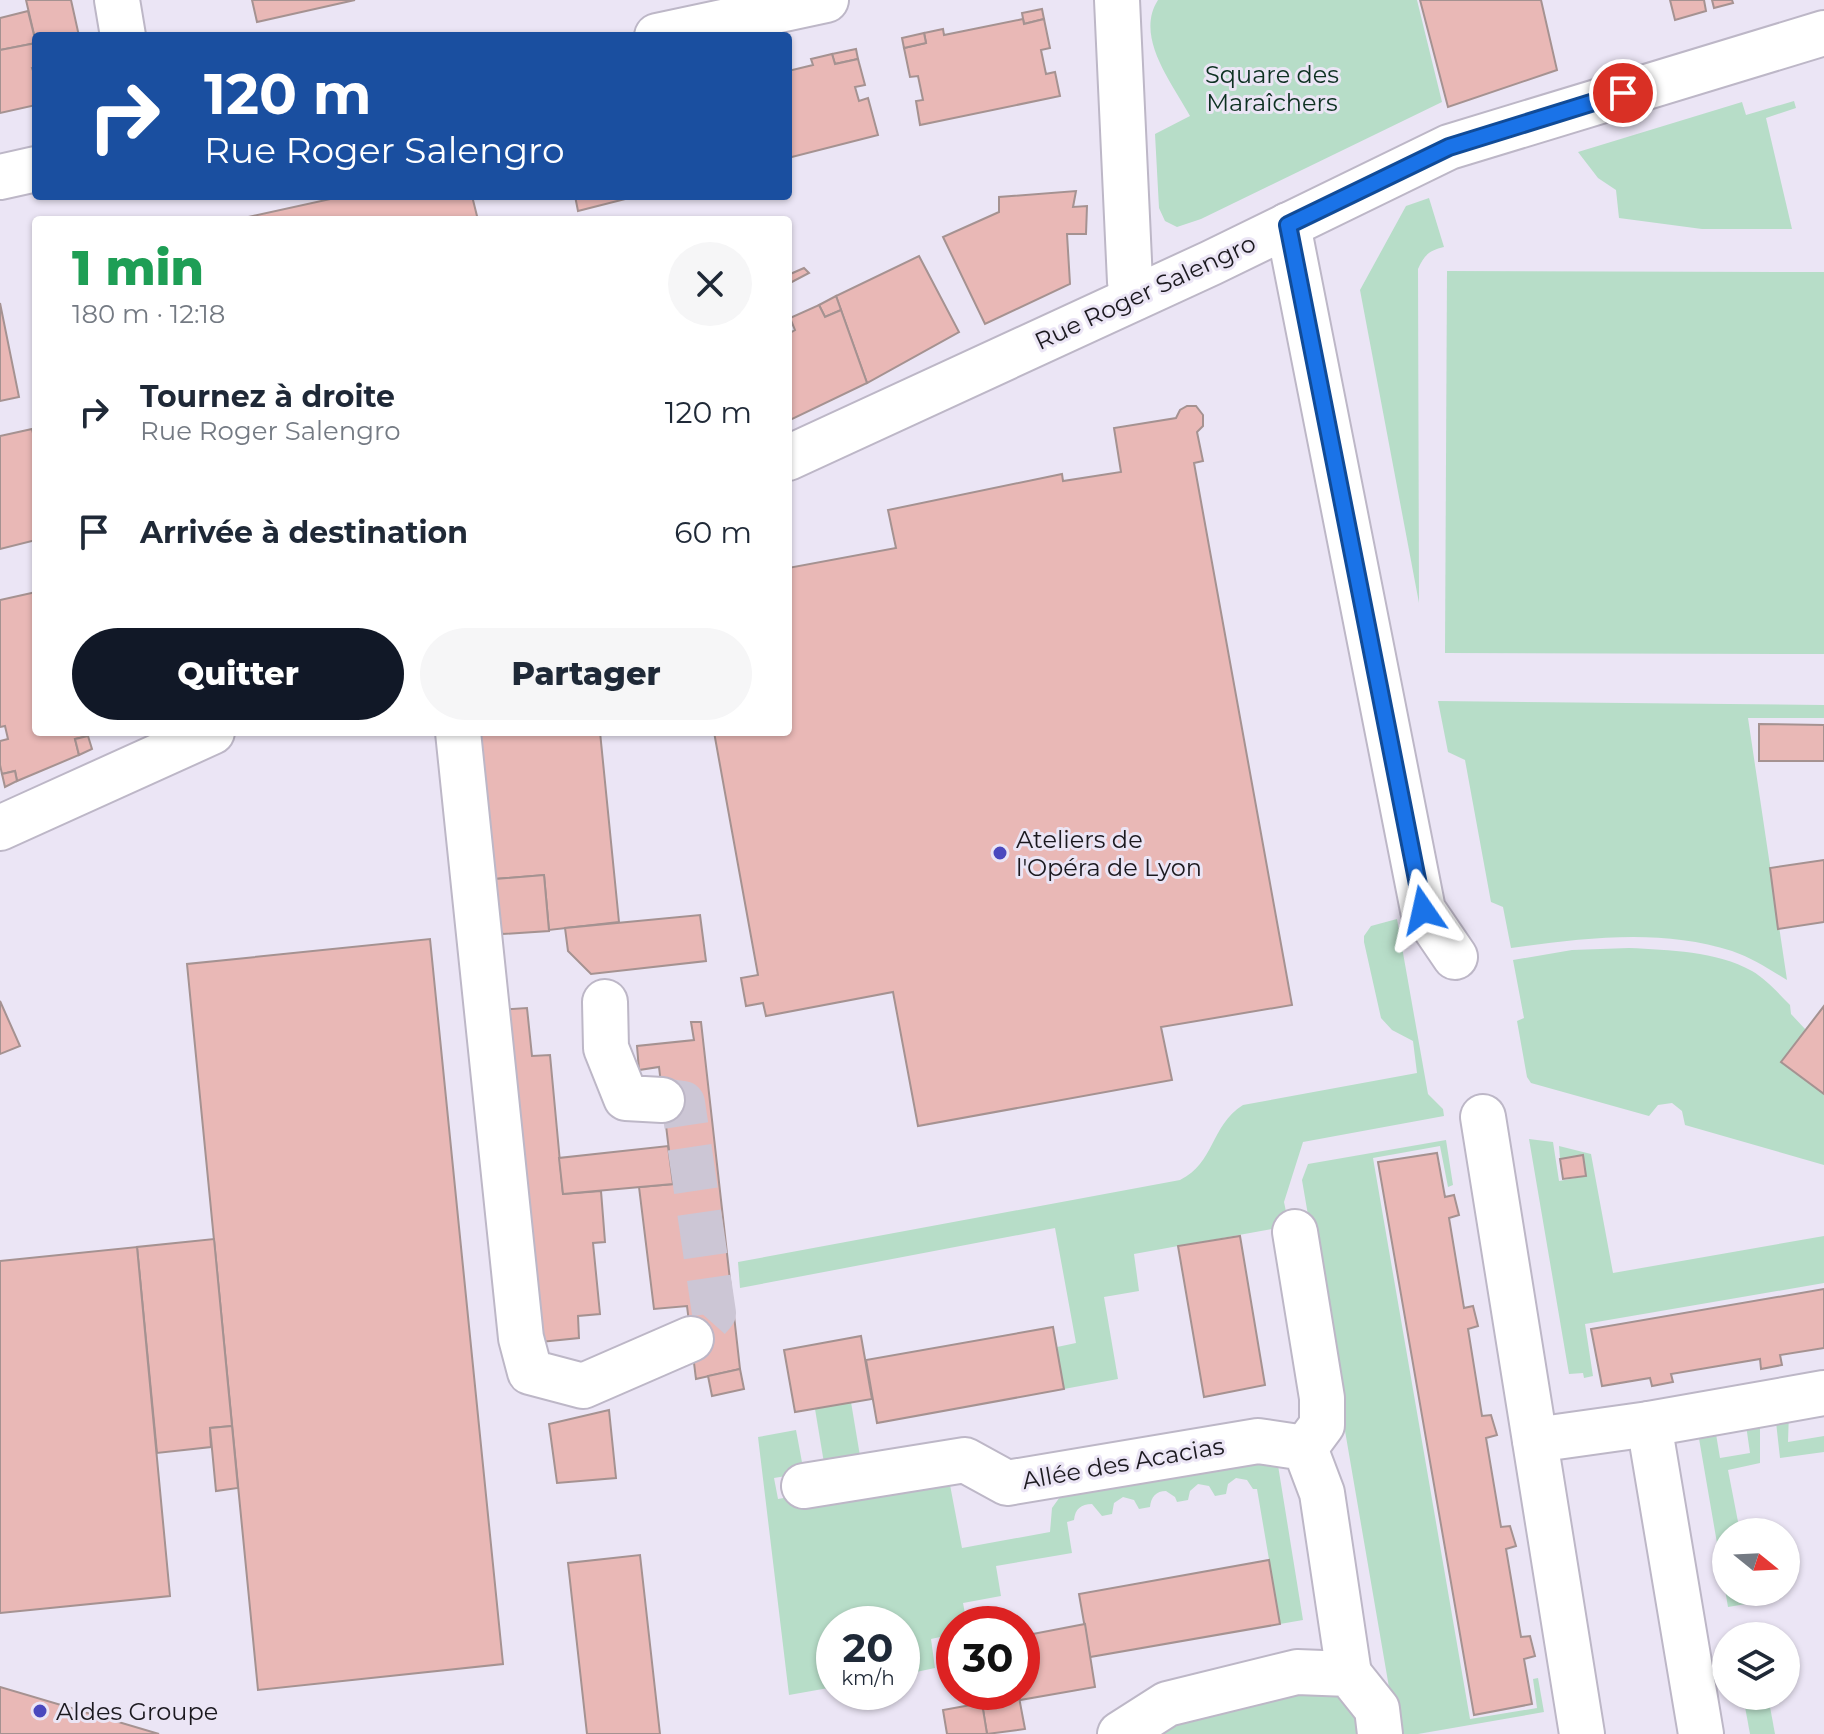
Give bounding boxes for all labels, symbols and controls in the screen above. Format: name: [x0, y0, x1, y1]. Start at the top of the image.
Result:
pin: [1589, 59, 1657, 127]
text: 120 m: [204, 60, 372, 128]
park label: Square des Maraîchers: [1205, 60, 1339, 117]
icon: right: [72, 64, 176, 168]
icon: arrive: [1601, 71, 1645, 115]
text: Rue Roger Salengro: [204, 128, 565, 172]
street label: Rue Roger Salengro: [1030, 228, 1260, 356]
text: 1 min: [72, 239, 204, 297]
button: close: [668, 242, 752, 326]
text: 180 m · 12:18: [72, 298, 225, 330]
text: Tournez à droite: [140, 378, 395, 415]
icon: right: [72, 390, 116, 434]
text: 120 m: [665, 394, 752, 431]
text: Rue Roger Salengro: [140, 415, 400, 447]
icon: arrive: [72, 510, 116, 554]
text: Arrivée à destination: [140, 514, 468, 551]
text: 60 m: [674, 514, 752, 551]
button: Quitter: [72, 628, 404, 720]
button: Partager: [420, 628, 752, 720]
place label: Ateliers de l'Opéra de Lyon: [1016, 825, 1202, 882]
marker: Ateliers de l'Opéra de Lyon: [991, 844, 1009, 862]
position arrow: [1381, 868, 1465, 952]
street label: Allée des Acacias: [1020, 1431, 1226, 1495]
north arrow: [1712, 1518, 1800, 1606]
map controls: [1712, 1518, 1800, 1710]
speed limit sign: 30: [936, 1606, 1040, 1710]
button: layers: [1712, 1622, 1800, 1710]
text: 20: [843, 1623, 893, 1672]
text: km/h: [841, 1666, 895, 1690]
place label: Aldes Groupe: [56, 1697, 218, 1726]
marker: Aldes Groupe: [31, 1702, 49, 1720]

